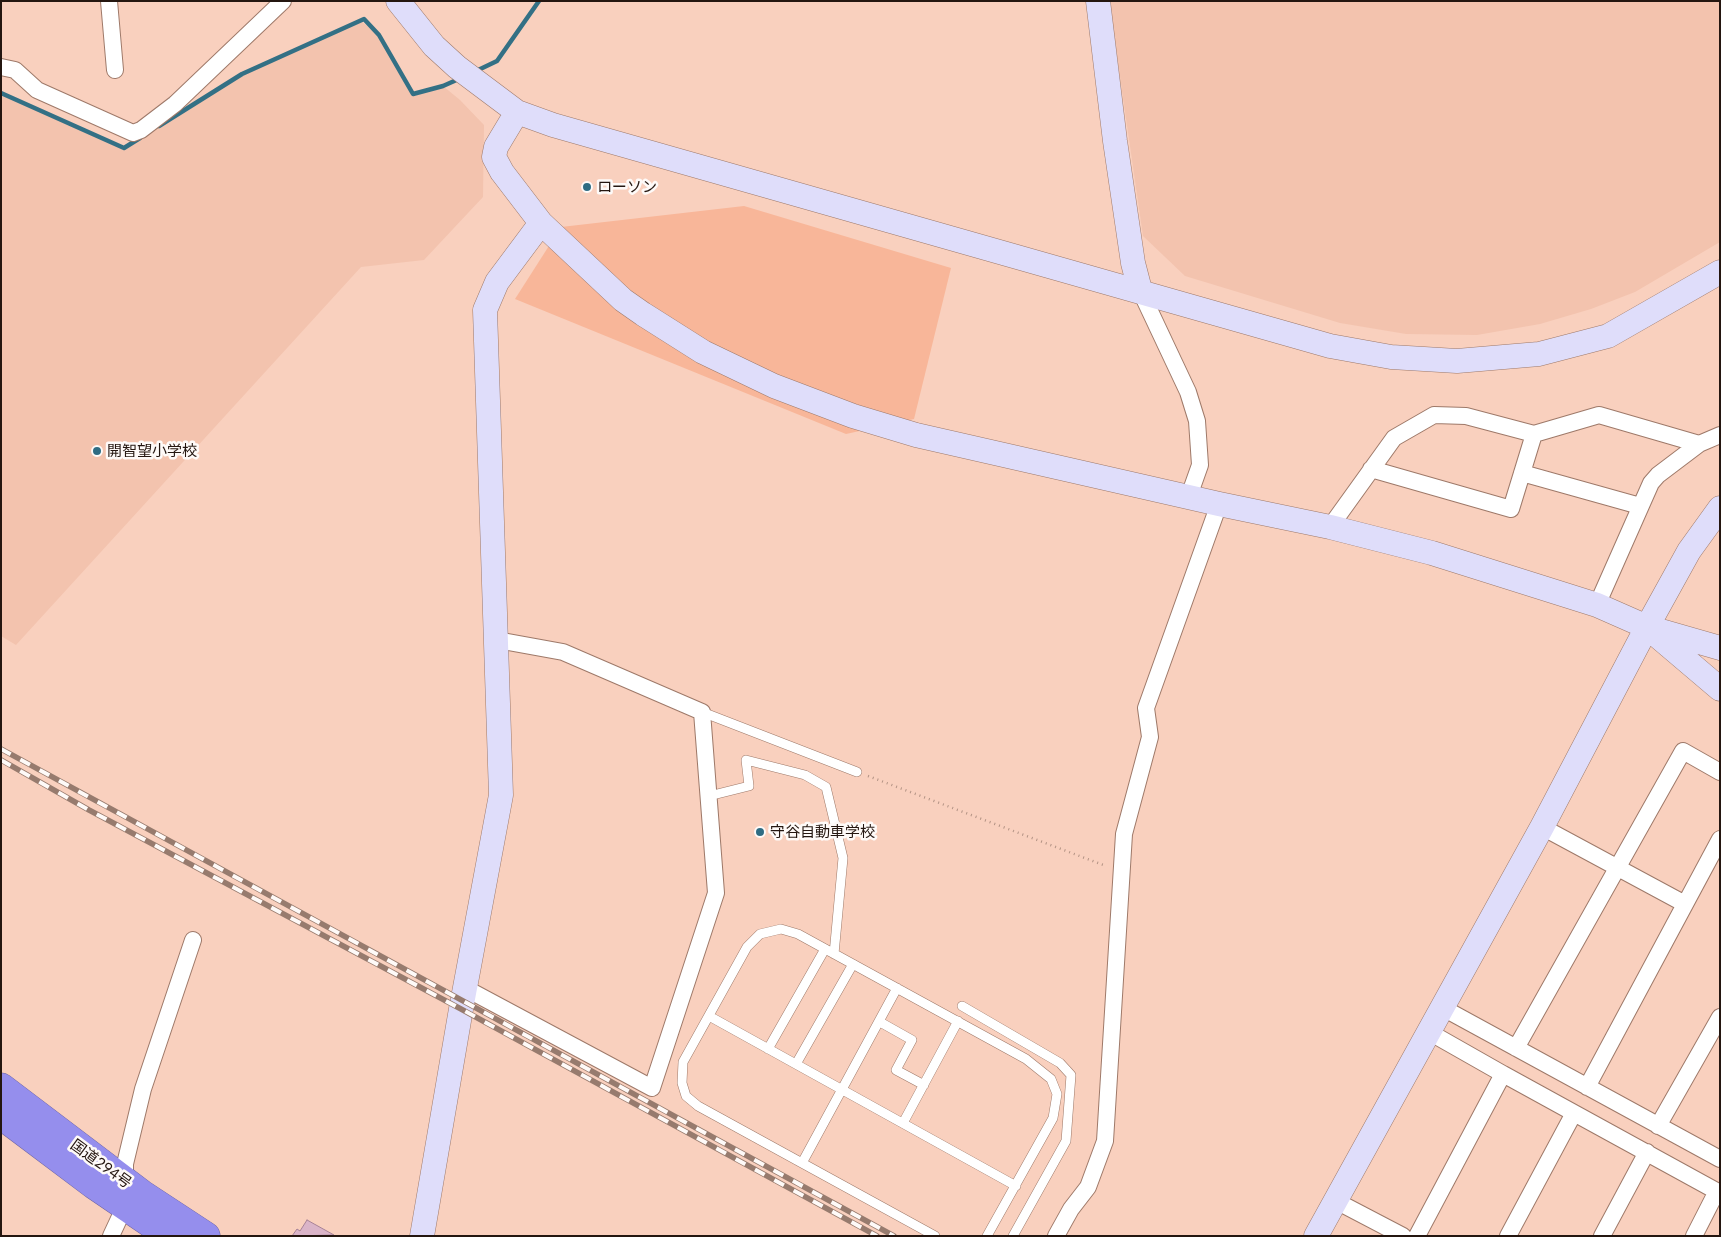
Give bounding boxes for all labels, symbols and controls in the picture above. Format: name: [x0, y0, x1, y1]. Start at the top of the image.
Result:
place label: ローソン: [597, 178, 657, 196]
marker: ローソン: [581, 181, 593, 193]
place label: 開智望小学校: [107, 442, 197, 460]
marker: 開智望小学校: [91, 445, 103, 457]
place label: 守谷自動車学校: [770, 823, 875, 841]
marker: 守谷自動車学校: [754, 826, 766, 838]
street label: 国道294号: [67, 1136, 135, 1192]

